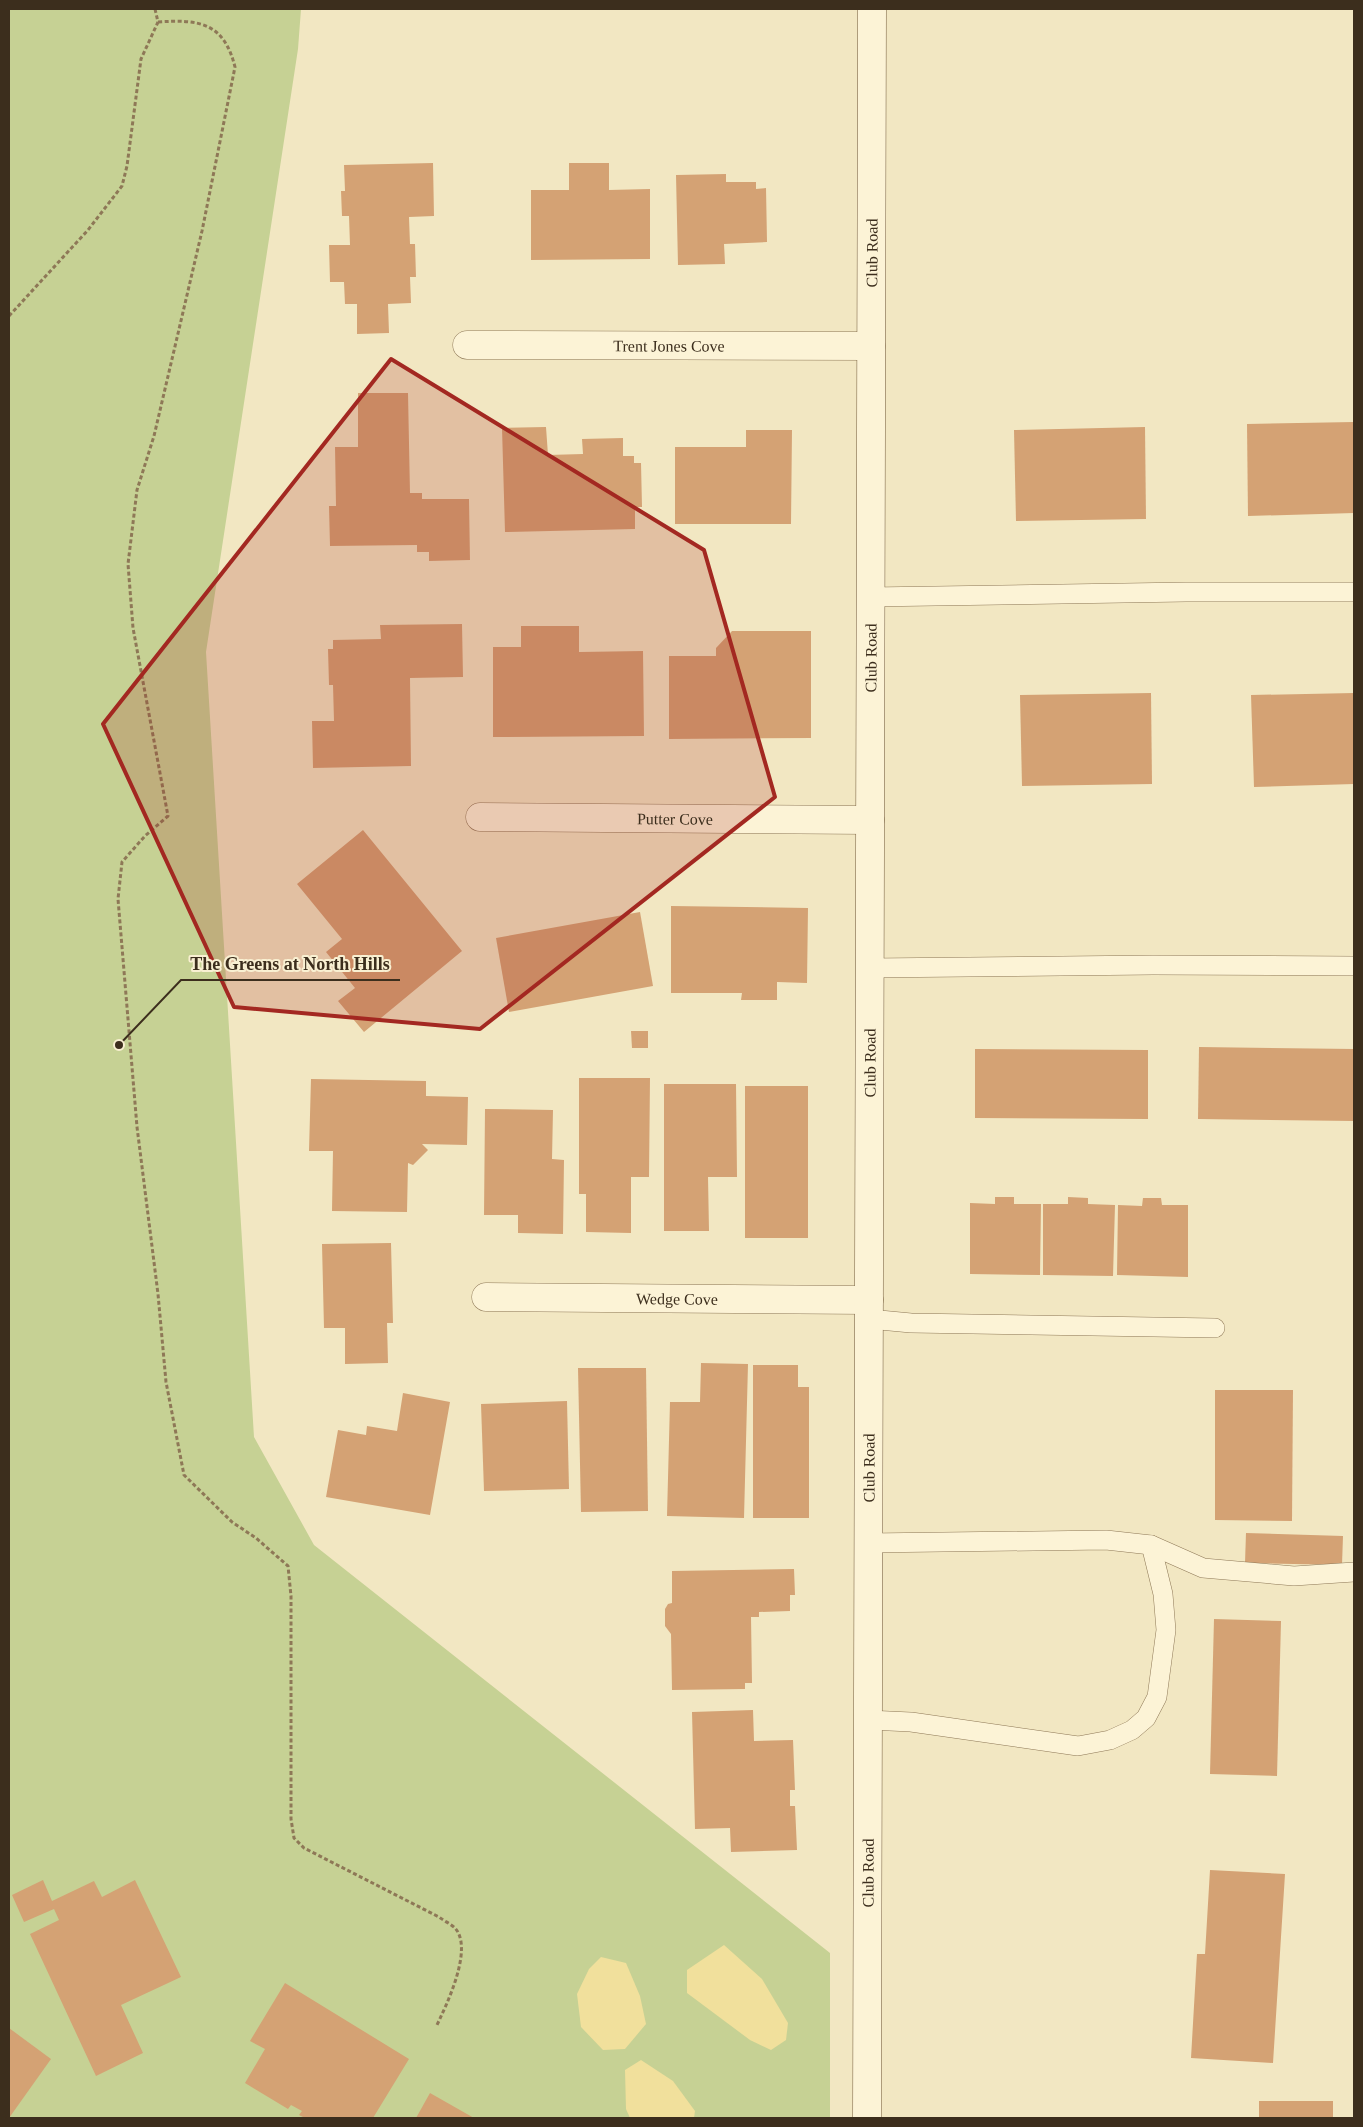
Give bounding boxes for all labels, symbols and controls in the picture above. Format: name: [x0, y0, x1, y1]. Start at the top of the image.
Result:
street label: Club Road: [863, 219, 881, 287]
street label: Trent Jones Cove: [613, 337, 725, 355]
street label: Club Road: [862, 624, 880, 692]
street label: Putter Cove: [637, 810, 713, 828]
callout: The Greens at North Hills: [181, 947, 400, 980]
text: The Greens at North Hills: [190, 954, 390, 974]
street label: Club Road: [861, 1029, 879, 1097]
street label: Wedge Cove: [636, 1290, 718, 1308]
street label: Club Road: [860, 1434, 878, 1502]
street label: Club Road: [859, 1839, 877, 1907]

